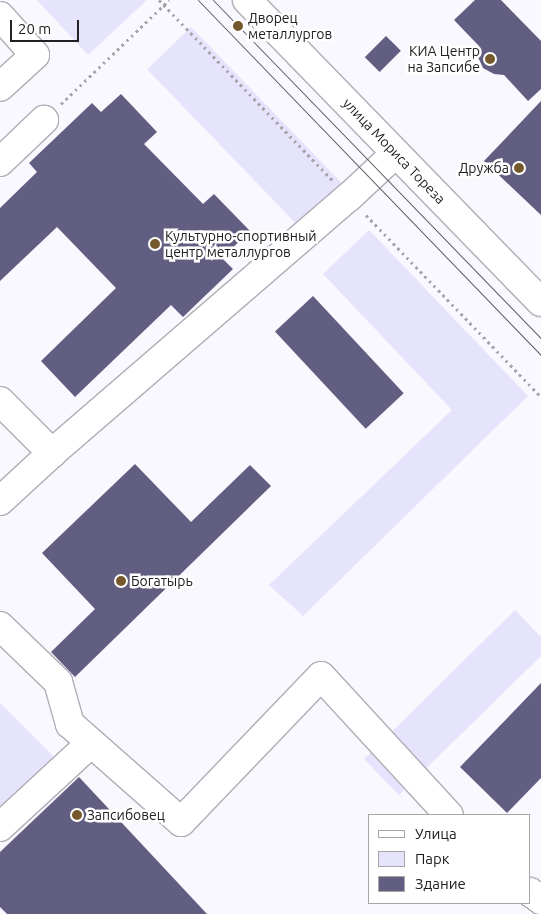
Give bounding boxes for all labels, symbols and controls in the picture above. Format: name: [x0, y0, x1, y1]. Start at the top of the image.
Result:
scale bar: [12, 10, 81, 42]
place label: Дворец металлургов: [248, 10, 332, 42]
text: 20 m: [18, 20, 51, 37]
marker: Дворец металлургов: [232, 20, 244, 32]
place label: КИА Центр на Запсибе: [408, 43, 480, 75]
marker: КИА Центр на Запсибе: [484, 53, 496, 65]
street label: улица Мориса Тореза: [339, 95, 449, 207]
place label: Дружба: [459, 160, 509, 176]
marker: Дружба: [513, 162, 525, 174]
place label: Культурно-спортивный центр металлургов: [165, 228, 317, 260]
marker: Культурно-спортивный центр металлургов: [149, 238, 161, 250]
place label: Богатырь: [131, 573, 193, 589]
marker: Богатырь: [115, 575, 127, 587]
place label: Запсибовец: [87, 807, 165, 823]
marker: Запсибовец: [71, 809, 83, 821]
legend: [368, 814, 531, 904]
text: Улица: [415, 825, 457, 842]
text: Парк: [415, 850, 450, 867]
text: Здание: [415, 875, 466, 892]

